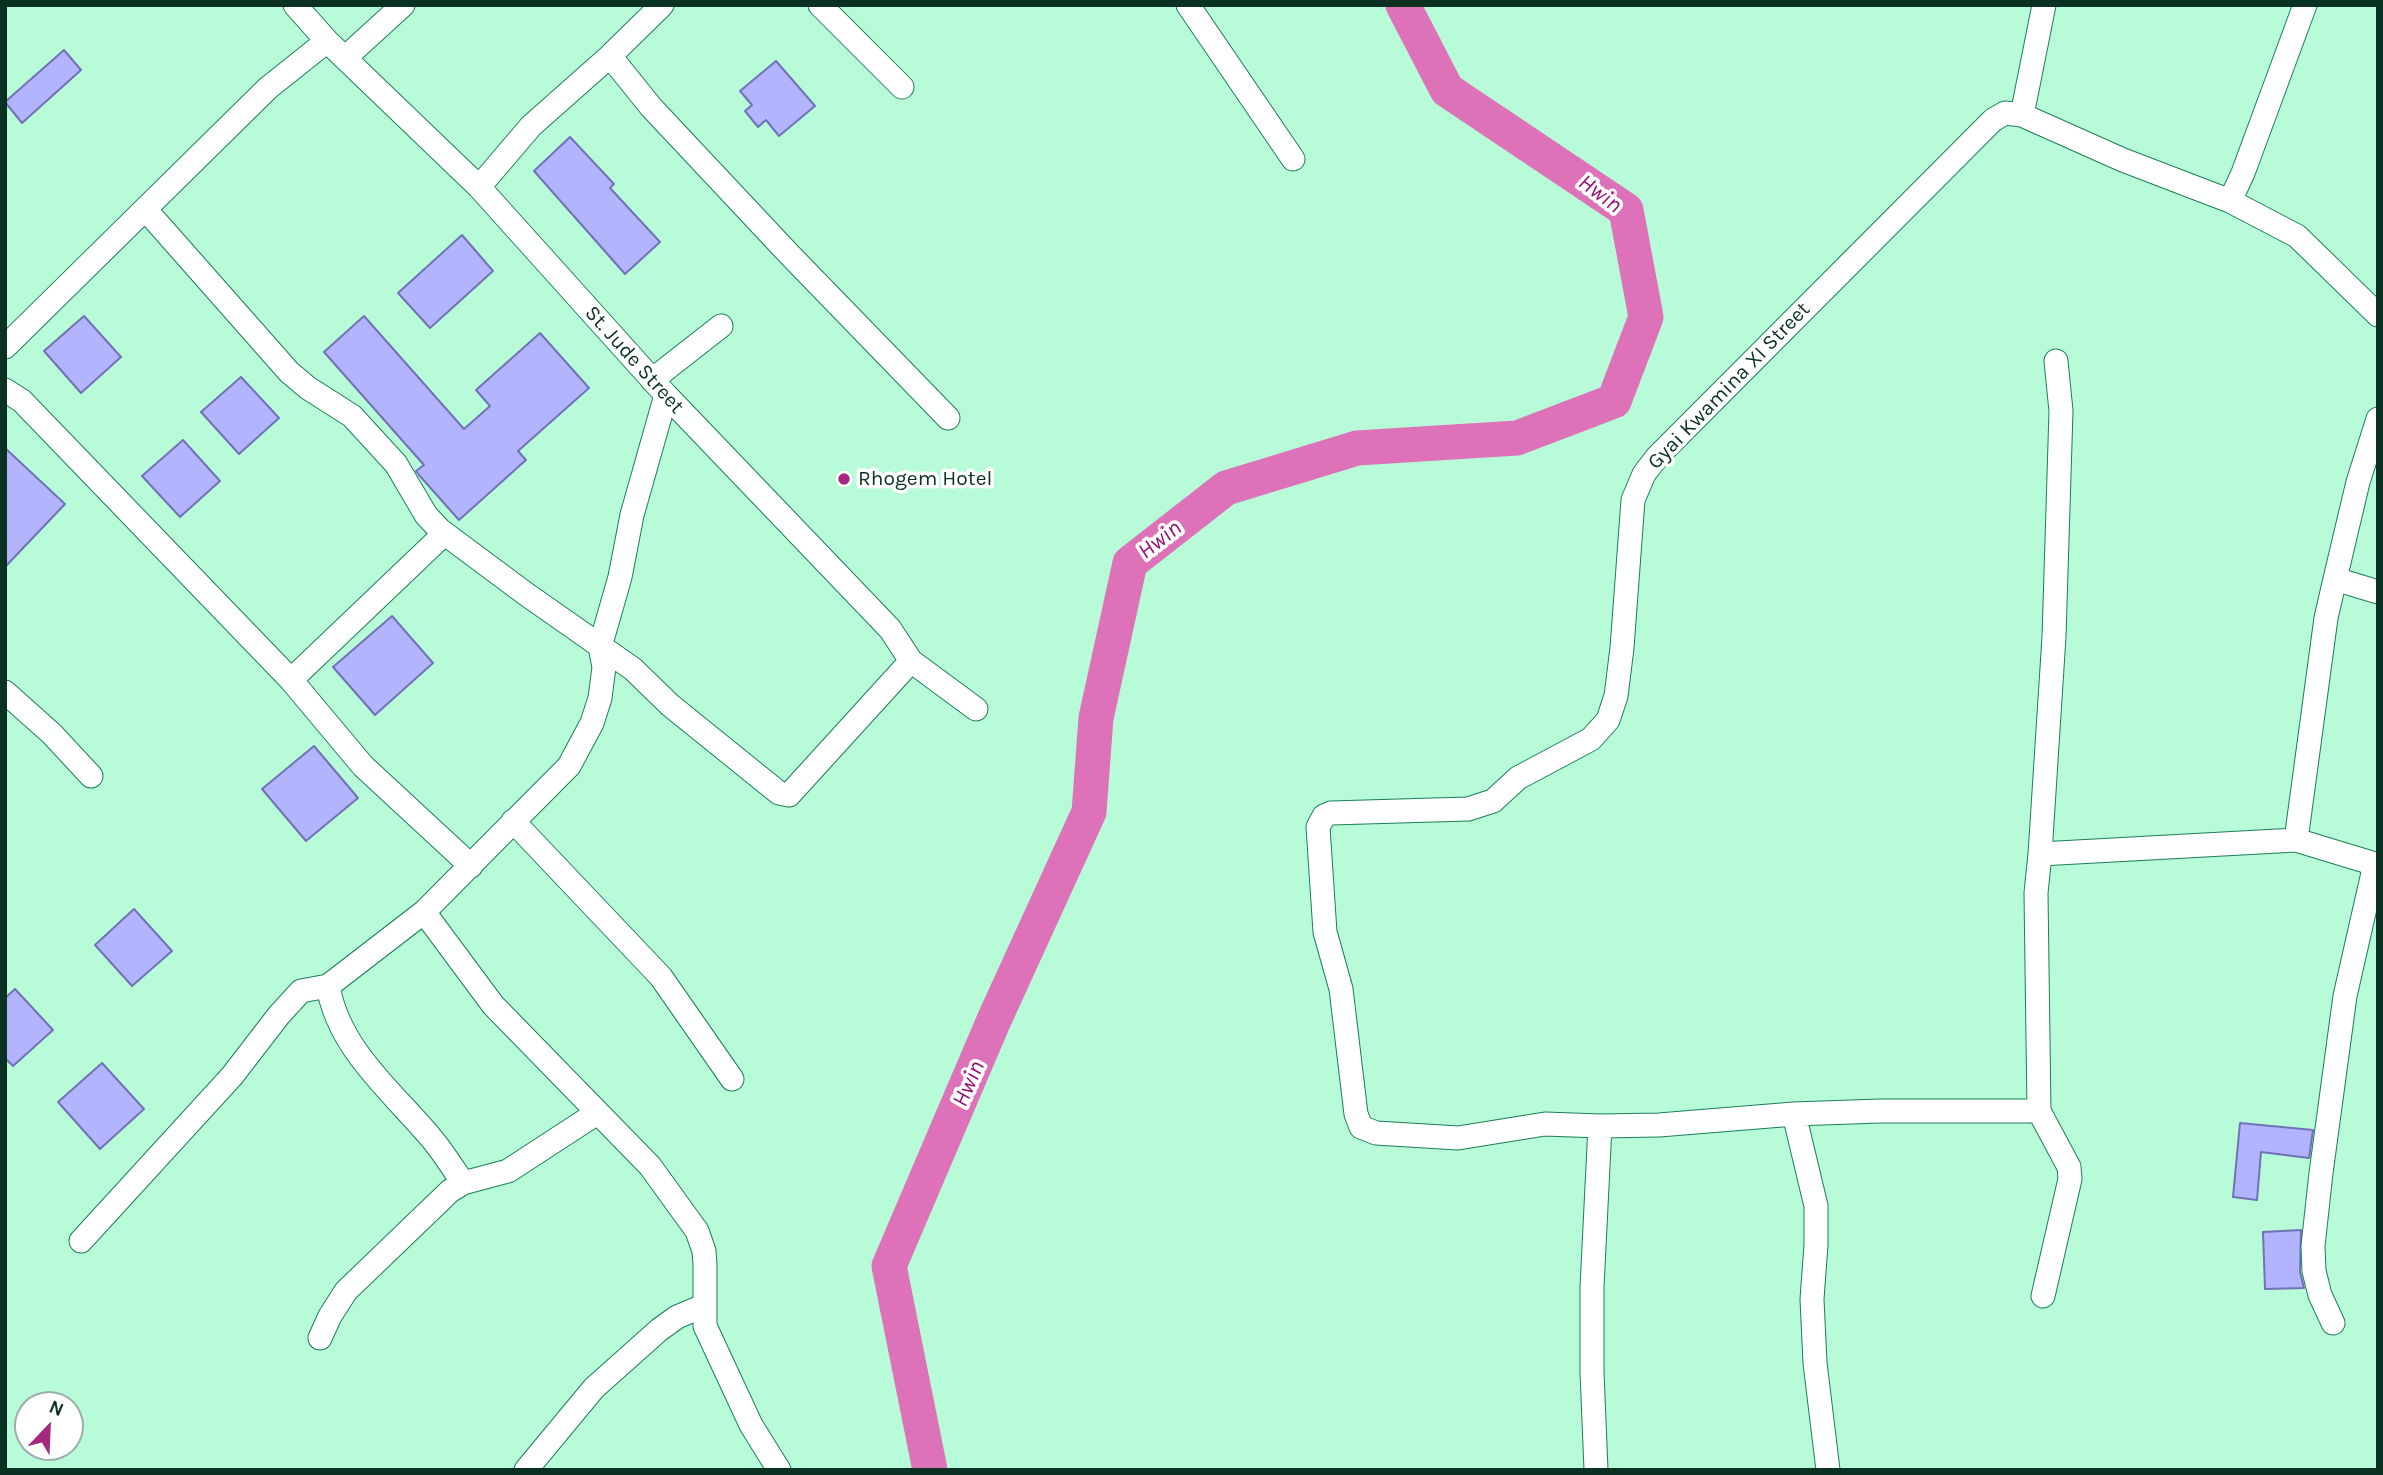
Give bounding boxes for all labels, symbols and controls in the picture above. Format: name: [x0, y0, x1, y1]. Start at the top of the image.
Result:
water label: Hwin: [1573, 169, 1627, 219]
street label: Gyai Kwamina XI Street: [1643, 297, 1815, 475]
street label: St. Jude Street: [579, 301, 689, 419]
place label: Rhogem Hotel: [858, 466, 992, 492]
marker: Rhogem Hotel: [836, 471, 852, 487]
water label: Hwin: [1133, 514, 1187, 566]
water label: Hwin: [947, 1057, 991, 1111]
north arrow: [14, 1391, 84, 1461]
text: N: [46, 1396, 67, 1421]

